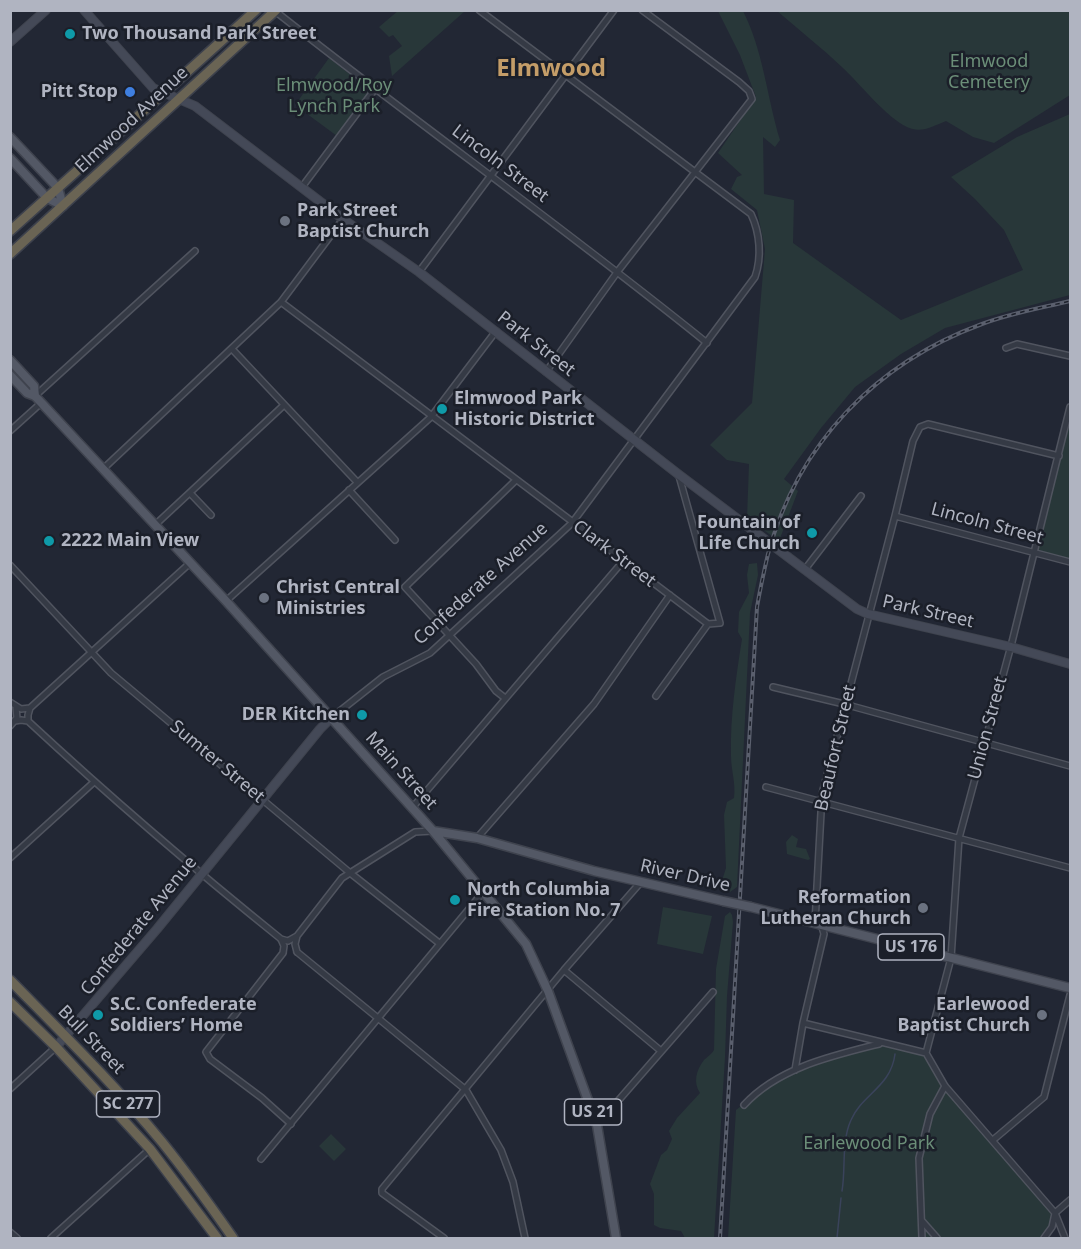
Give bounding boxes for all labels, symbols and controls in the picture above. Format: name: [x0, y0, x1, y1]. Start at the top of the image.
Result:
place label: Two Thousand Park Street: [82, 23, 317, 45]
marker: Two Thousand Park Street: [63, 27, 77, 41]
park label: Elmwood Cemetery: [948, 51, 1030, 94]
district label: Elmwood: [496, 55, 606, 83]
street label: Elmwood Avenue: [71, 62, 193, 178]
park label: Elmwood/Roy Lynch Park: [276, 75, 392, 118]
place label: Pitt Stop: [41, 81, 118, 103]
marker: Pitt Stop: [123, 85, 137, 99]
street label: Lincoln Street: [447, 121, 553, 207]
place label: Park Street Baptist Church: [297, 200, 429, 242]
marker: Park Street Baptist Church: [278, 214, 292, 228]
street label: Park Street: [493, 307, 579, 381]
place label: Elmwood Park Historic District: [454, 388, 595, 430]
marker: Elmwood Park Historic District: [435, 402, 449, 416]
street label: Lincoln Street: [928, 499, 1046, 549]
place label: Fountain of Life Church: [697, 512, 800, 554]
street label: Clark Street: [568, 516, 660, 592]
street label: Confederate Avenue: [410, 518, 552, 650]
marker: Fountain of Life Church: [805, 526, 819, 540]
place label: 2222 Main View: [61, 530, 199, 552]
marker: 2222 Main View: [42, 534, 56, 548]
place label: Christ Central Ministries: [276, 577, 400, 620]
marker: Christ Central Ministries: [257, 591, 271, 605]
street label: Park Street: [880, 591, 976, 633]
street label: Union Street: [964, 674, 1012, 782]
street label: Beaufort Street: [811, 683, 861, 813]
place label: DER Kitchen: [242, 704, 350, 726]
marker: DER Kitchen: [355, 708, 369, 722]
street label: Sumter Street: [165, 716, 269, 808]
street label: Main Street: [360, 728, 442, 814]
street label: Confederate Avenue: [76, 852, 202, 1000]
street label: River Drive: [638, 855, 732, 897]
place label: North Columbia Fire Station No. 7: [467, 879, 621, 922]
place label: Reformation Lutheran Church: [761, 887, 911, 930]
marker: North Columbia Fire Station No. 7: [448, 893, 462, 907]
marker: Reformation Lutheran Church: [916, 901, 930, 915]
road number: US 176: [878, 934, 944, 960]
place label: S.C. Confederate Soldiers’ Home: [110, 994, 257, 1036]
place label: Earlewood Baptist Church: [898, 994, 1030, 1036]
street label: Bull Street: [53, 1001, 129, 1079]
marker: S.C. Confederate Soldiers’ Home: [91, 1008, 105, 1022]
marker: Earlewood Baptist Church: [1035, 1008, 1049, 1022]
road number: SC 277: [96, 1091, 160, 1117]
road number: US 21: [564, 1099, 622, 1125]
park label: Earlewood Park: [803, 1133, 935, 1155]

